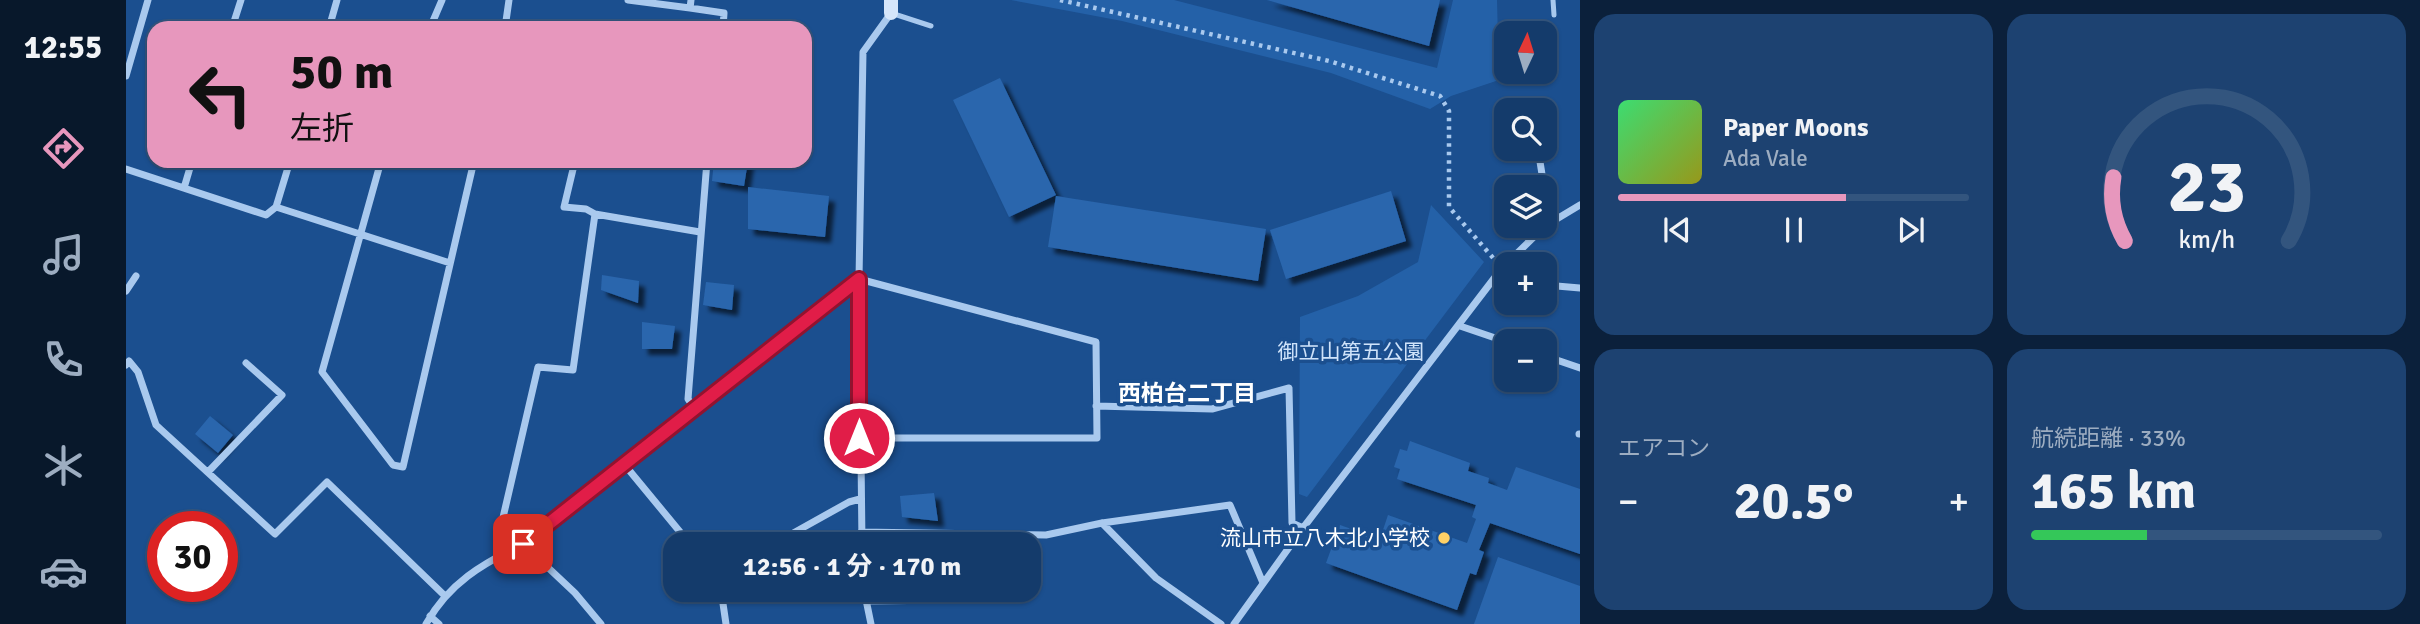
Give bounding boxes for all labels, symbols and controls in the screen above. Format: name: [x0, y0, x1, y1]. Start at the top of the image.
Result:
north arrow: [1494, 21, 1558, 84]
map controls: [1494, 21, 1557, 392]
text: 12:55: [24, 28, 102, 67]
text: 50 m: [290, 42, 393, 102]
icon: left: [175, 49, 266, 140]
button: search: [1494, 98, 1557, 161]
text: 左折: [290, 109, 354, 148]
text: Paper Moons: [1723, 112, 1869, 144]
icon: directions: [39, 124, 88, 173]
text: 23: [2167, 143, 2246, 232]
text: Ada Vale: [1723, 144, 1808, 173]
button: layers: [1494, 175, 1557, 238]
icon: previous: [1658, 211, 1696, 249]
icon: pause: [1775, 211, 1813, 249]
icon: next: [1892, 211, 1930, 249]
text: km/h: [2178, 224, 2235, 255]
icon: music: [39, 230, 88, 279]
button: +: [1494, 252, 1557, 315]
button: −: [1494, 329, 1557, 392]
icon: phone: [39, 335, 88, 384]
park label: 御立山第五公園: [1278, 339, 1425, 365]
district label: 西柏台二丁目: [1118, 379, 1256, 408]
position arrow: [822, 401, 896, 475]
text: 航続距離 · 33%: [2031, 424, 2186, 453]
text: エアコン: [1618, 434, 1710, 463]
icon: climate: [39, 441, 88, 490]
text: 165 km: [2031, 459, 2196, 523]
text: 20.5°: [1734, 469, 1853, 533]
text: −: [1618, 478, 1639, 525]
text: +: [1948, 478, 1969, 525]
speed limit sign: 30: [147, 511, 238, 602]
pin: [493, 514, 553, 574]
icon: arrive: [504, 525, 542, 563]
place label: 流山市立八木北小学校: [1220, 525, 1430, 551]
marker: 流山市立八木北小学校: [1436, 530, 1452, 546]
icon: car: [39, 547, 88, 596]
text: 12:56 · 1 分 · 170 m: [743, 551, 961, 583]

